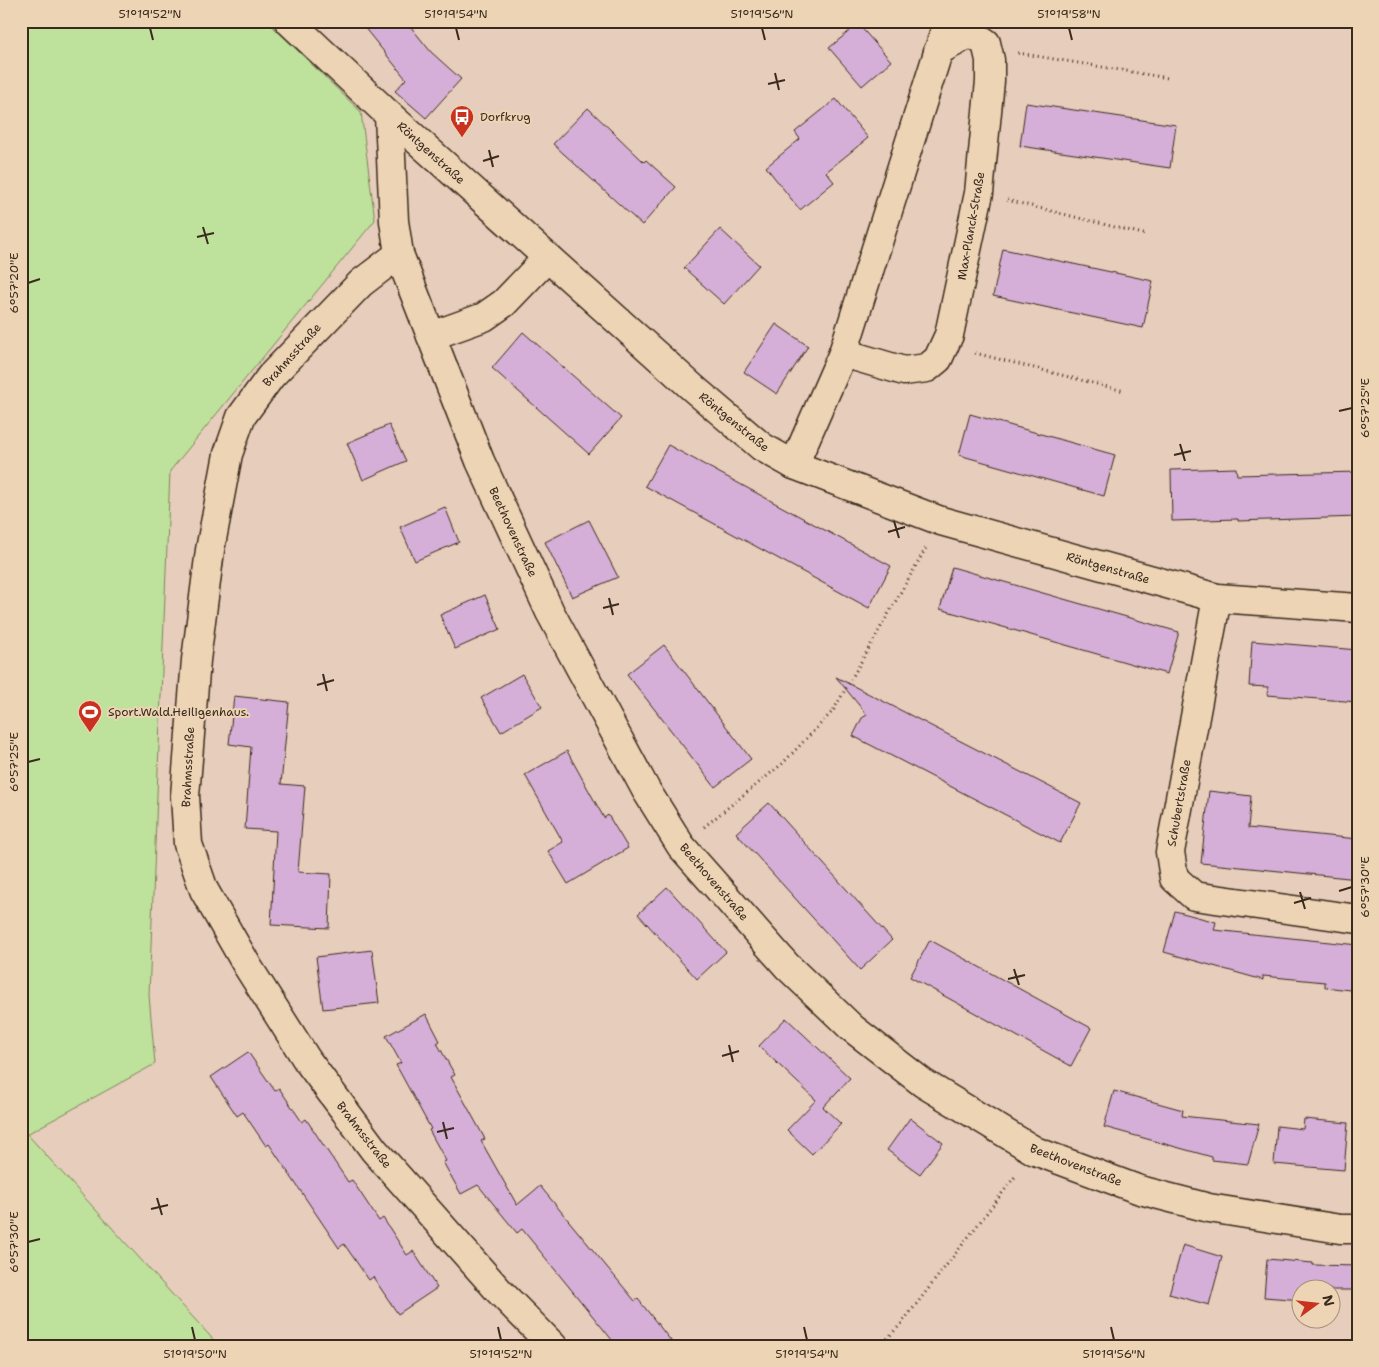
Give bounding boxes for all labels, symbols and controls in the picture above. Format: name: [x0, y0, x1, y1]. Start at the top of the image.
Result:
text: 51°19'52"N: [119, 6, 181, 22]
text: 51°19'54"N: [424, 6, 488, 22]
text: 51°19'56"N: [731, 6, 793, 22]
text: 51°19'58"N: [1037, 6, 1101, 22]
bus stop icon: Dorfkrug: [449, 104, 475, 138]
place label: Dorfkrug: [480, 109, 531, 125]
street label: Röntgenstraße: [394, 118, 469, 188]
street label: Max-Planck-Straße: [954, 170, 988, 282]
text: 6°57'20"E: [6, 252, 22, 314]
street label: Brahmsstraße: [259, 320, 325, 390]
text: 6°57'25"E: [1357, 378, 1373, 438]
street label: Röntgenstraße: [695, 389, 773, 456]
street label: Beethovenstraße: [485, 484, 541, 580]
street label: Röntgenstraße: [1064, 548, 1152, 588]
sports icon: Sport.Wald.Heiligenhaus.: [77, 699, 103, 733]
place label: Sport.Wald.Heiligenhaus.: [108, 704, 249, 720]
street label: Brahmsstraße: [178, 726, 198, 808]
text: 6°57'25"E: [6, 732, 22, 792]
street label: Schubertstraße: [1163, 758, 1195, 848]
street label: Beethovenstraße: [676, 840, 752, 924]
text: 6°57'30"E: [1357, 856, 1373, 918]
street label: Brahmsstraße: [333, 1098, 395, 1172]
street label: Beethovenstraße: [1027, 1140, 1125, 1190]
text: 6°57'30"E: [6, 1211, 22, 1273]
north arrow: [1292, 1280, 1342, 1330]
text: N: [1318, 1293, 1339, 1308]
text: 51°19'50"N: [163, 1346, 227, 1362]
text: 51°19'52"N: [470, 1346, 532, 1362]
text: 51°19'54"N: [775, 1346, 839, 1362]
text: 51°19'56"N: [1083, 1346, 1145, 1362]

